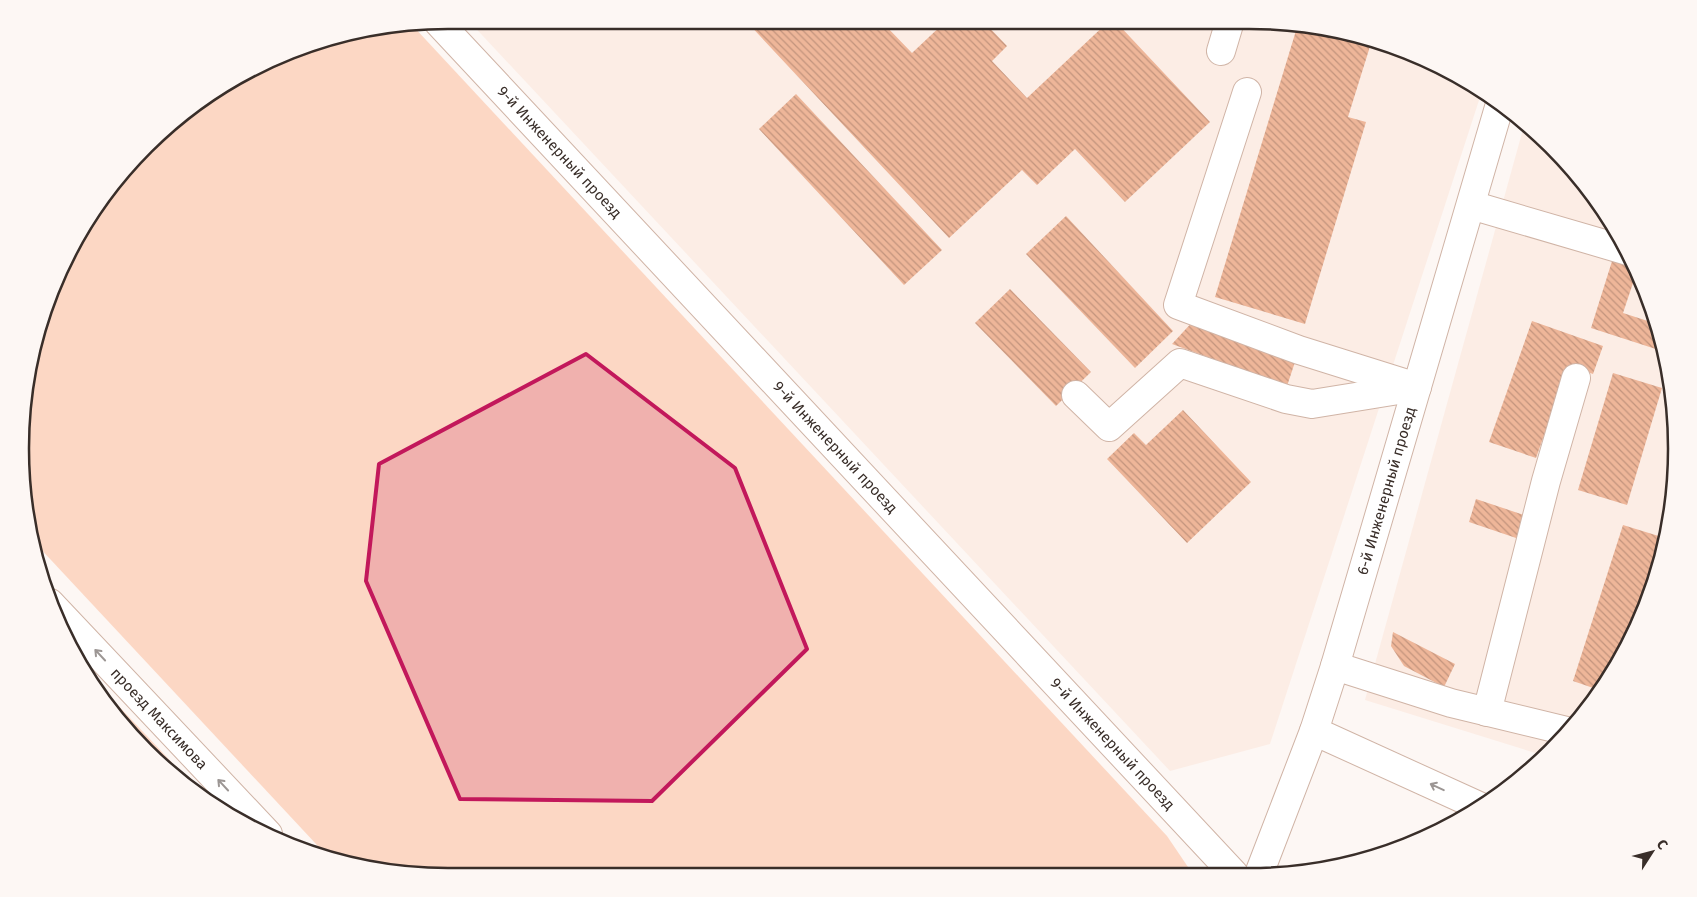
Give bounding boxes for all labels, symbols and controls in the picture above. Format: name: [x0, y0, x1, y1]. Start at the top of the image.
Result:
street label: 9-й Инженерный проезд: [494, 82, 625, 222]
street label: 9-й Инженерный проезд: [769, 378, 901, 517]
street label: 6-й Инженерный проезд: [1353, 405, 1420, 577]
one-way arrow: [94, 648, 106, 661]
street label: проезд Максимова: [107, 664, 211, 773]
street label: 9-й Инженерный проезд: [1047, 674, 1178, 814]
one-way arrow: [217, 779, 229, 792]
one-way arrow: [1430, 782, 1445, 791]
north arrow: [1627, 827, 1677, 877]
text: С: [1653, 836, 1671, 853]

